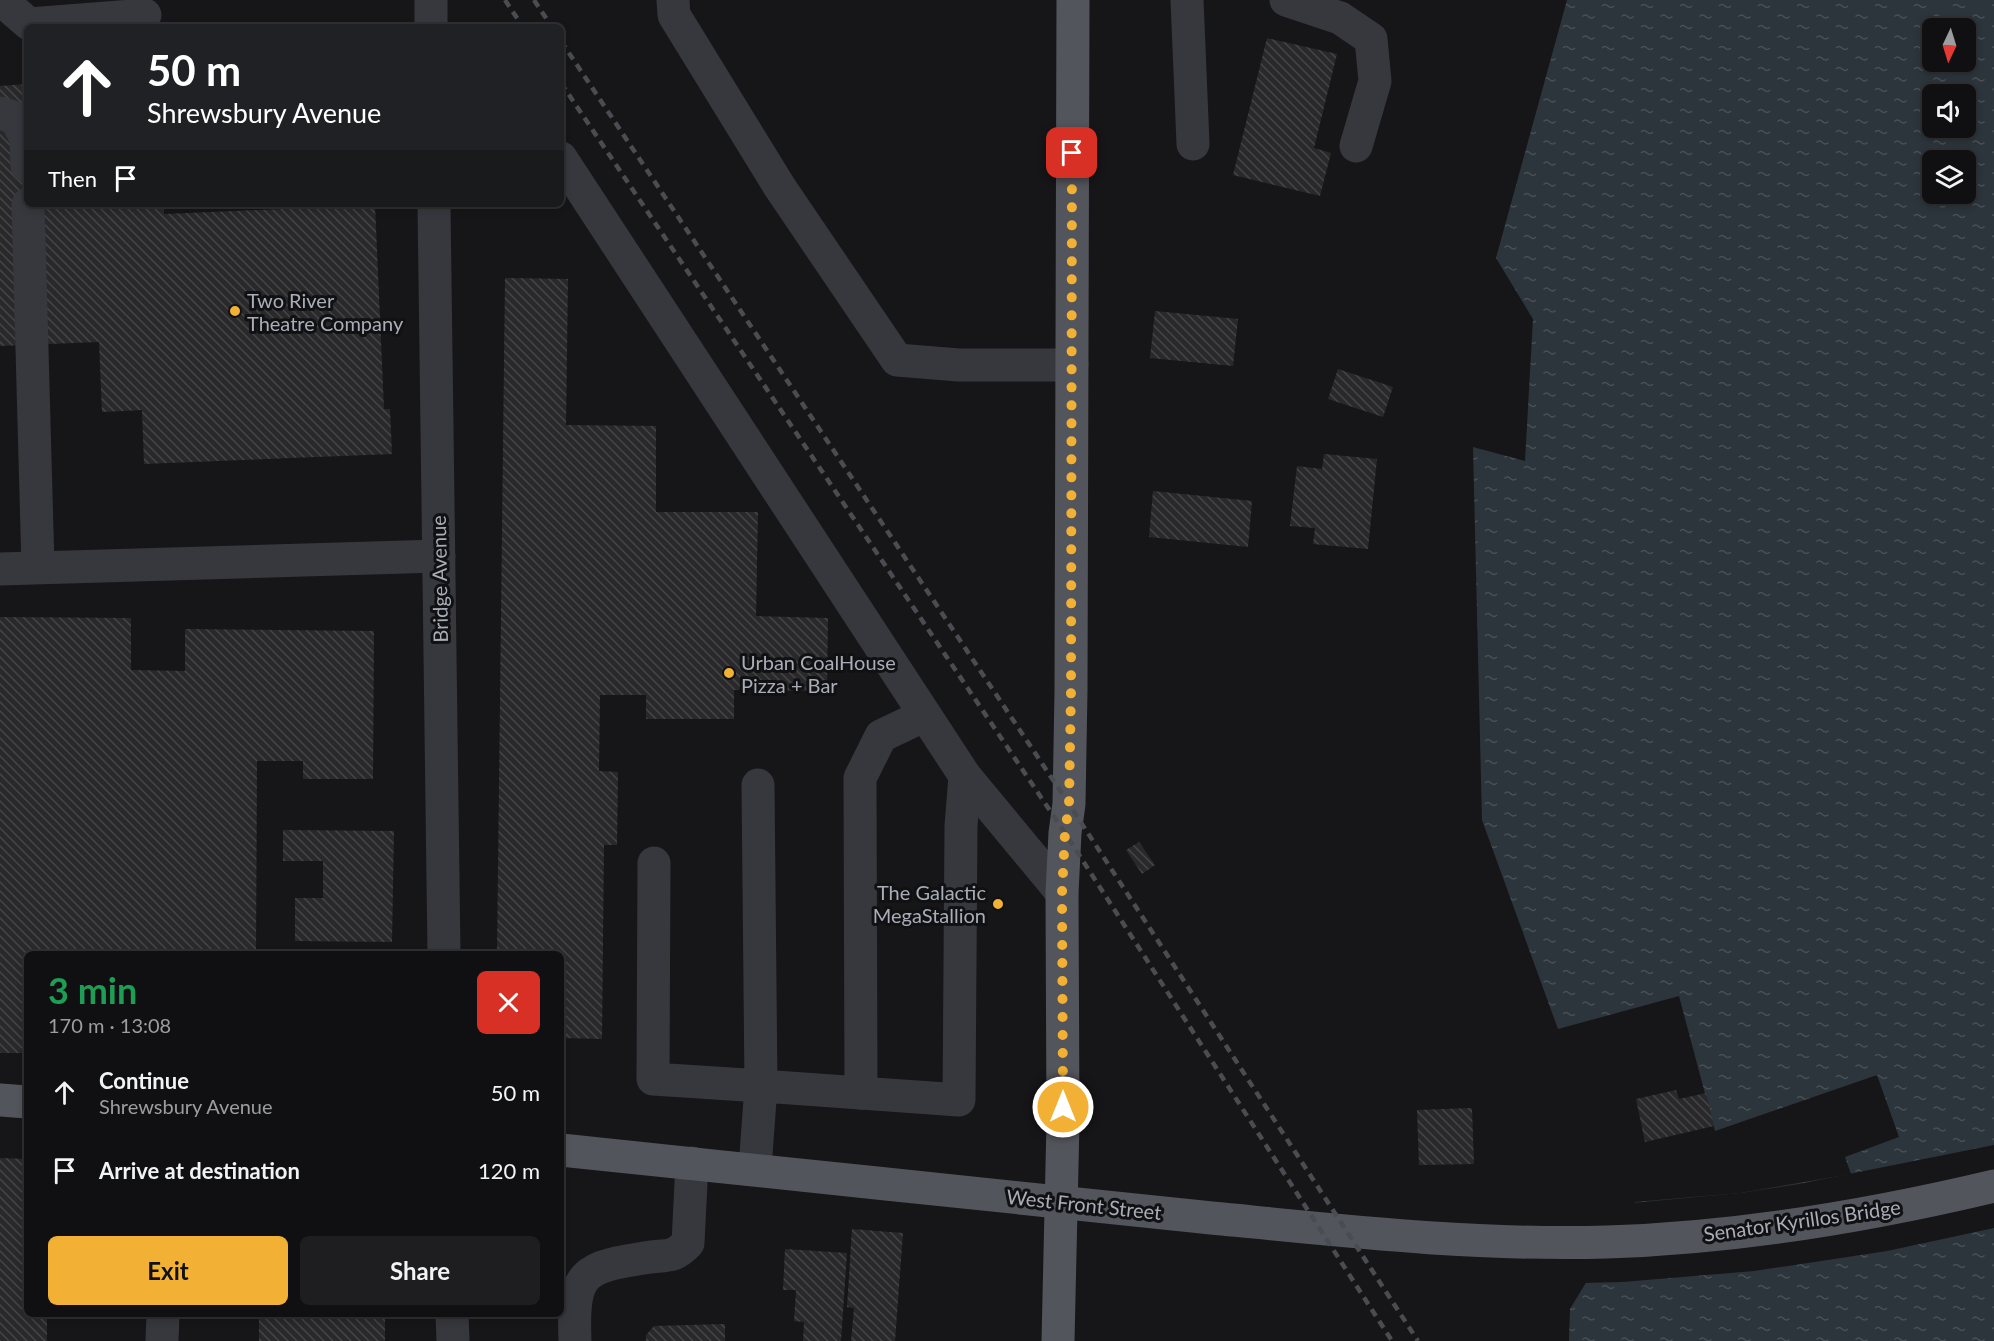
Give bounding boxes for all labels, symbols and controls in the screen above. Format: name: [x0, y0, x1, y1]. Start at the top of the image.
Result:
north arrow: [1922, 18, 1976, 72]
map controls: [1922, 18, 1976, 204]
text: 50 m: [147, 45, 241, 95]
icon: ahead: [48, 48, 126, 126]
button: sound: [1922, 84, 1976, 138]
text: Shrewsbury Avenue: [147, 96, 381, 129]
pin: [1046, 127, 1097, 178]
icon: arrive: [1055, 136, 1088, 169]
button: layers: [1922, 150, 1976, 204]
icon: arrive: [109, 162, 142, 195]
text: Then: [48, 165, 97, 192]
place label: Two River Theatre Company: [247, 288, 404, 335]
marker: Two River Theatre Company: [228, 304, 242, 318]
street label: Bridge Avenue: [426, 515, 452, 643]
place label: Urban CoalHouse Pizza + Bar: [741, 650, 896, 697]
marker: Urban CoalHouse Pizza + Bar: [722, 666, 736, 680]
place label: The Galactic MegaStallion: [873, 880, 986, 927]
marker: The Galactic MegaStallion: [991, 897, 1005, 911]
text: 3 min: [48, 968, 137, 1012]
button: close: [477, 971, 540, 1034]
text: 170 m · 13:08: [48, 1013, 171, 1037]
text: Continue: [99, 1067, 189, 1094]
position arrow: [1031, 1075, 1095, 1139]
icon: ahead: [48, 1076, 81, 1109]
text: 50 m: [491, 1079, 540, 1106]
text: Shrewsbury Avenue: [99, 1094, 273, 1118]
icon: arrive: [48, 1154, 81, 1187]
text: Arrive at destination: [99, 1157, 300, 1184]
text: 120 m: [478, 1157, 540, 1184]
street label: West Front Street: [1005, 1184, 1163, 1224]
street label: Senator Kyrillos Bridge: [1702, 1194, 1902, 1246]
button: Exit: [48, 1236, 288, 1305]
button: Share: [300, 1236, 540, 1305]

